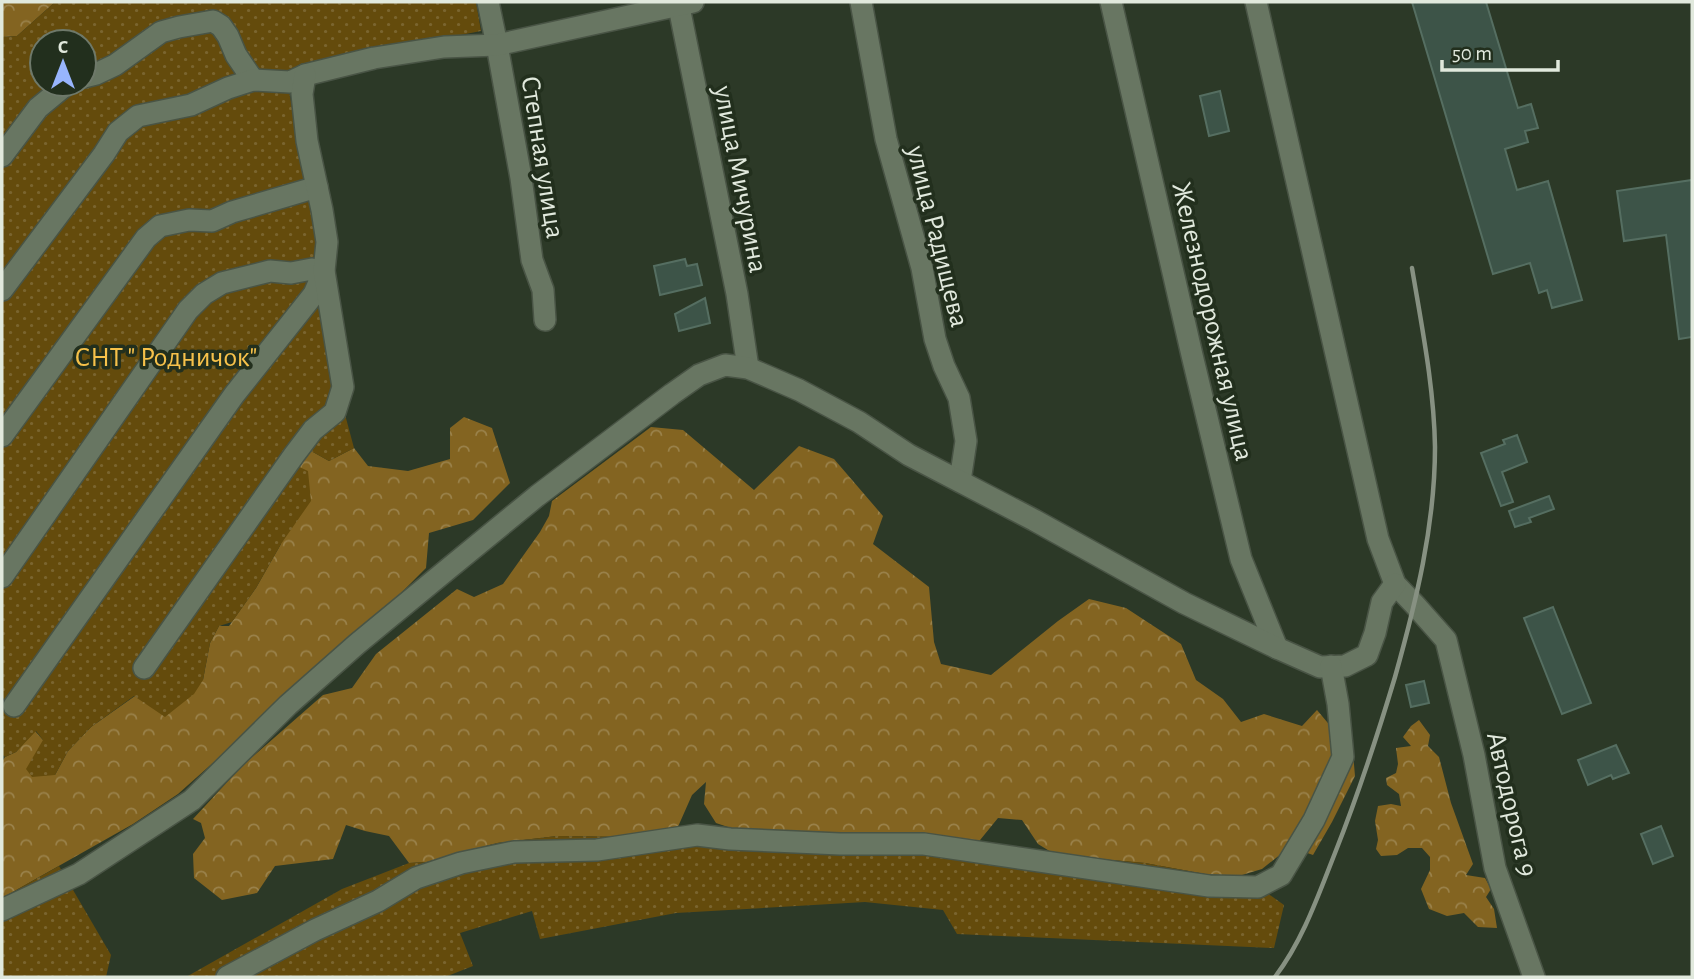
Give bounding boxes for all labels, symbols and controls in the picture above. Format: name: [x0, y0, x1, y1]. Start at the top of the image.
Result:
north arrow: [28, 28, 98, 98]
scale bar: [1442, 28, 1558, 72]
text: С: [58, 38, 68, 57]
text: 50 m: [1452, 43, 1492, 64]
street label: Степная улица: [515, 74, 569, 241]
street label: улица Мичурина: [708, 83, 772, 275]
street label: улица Радищева: [901, 142, 973, 330]
street label: Железнодорожная улица: [1166, 179, 1258, 464]
park label: СНТ " Родничок": [75, 344, 257, 372]
street label: Автодорога 9: [1481, 729, 1541, 880]

